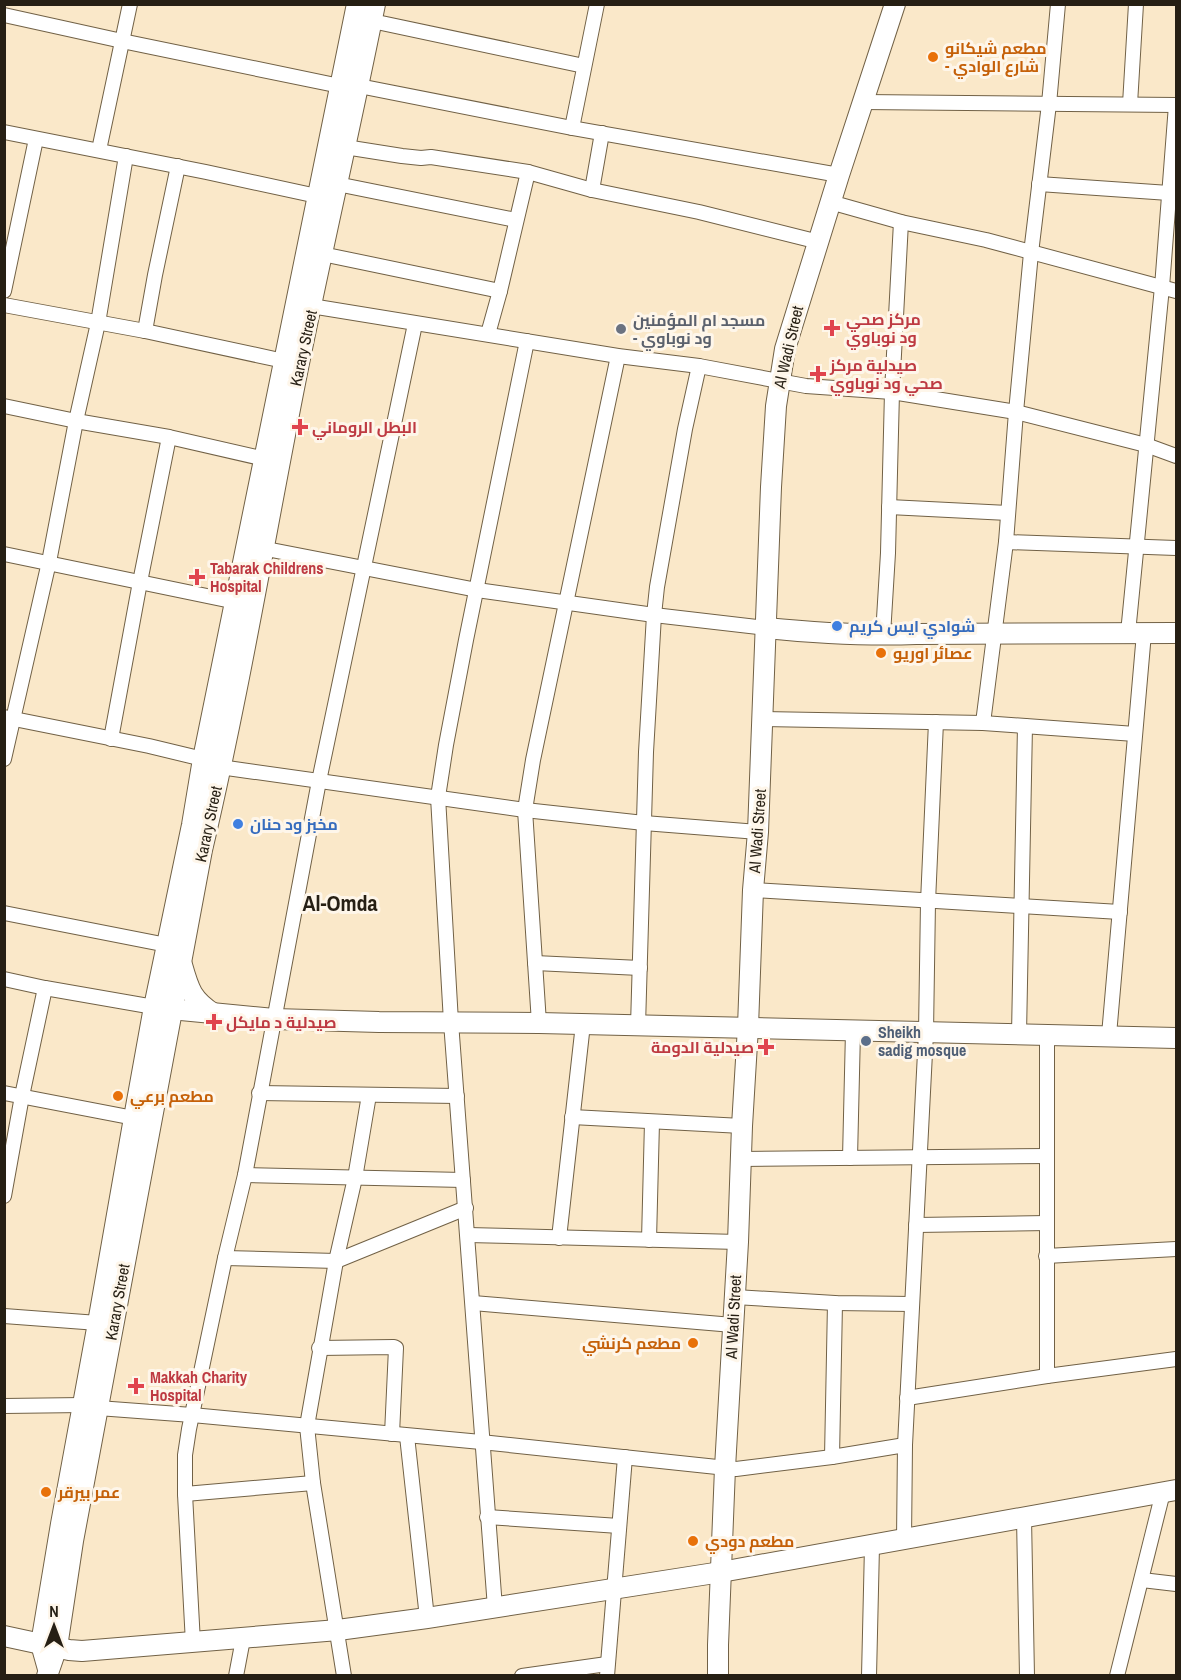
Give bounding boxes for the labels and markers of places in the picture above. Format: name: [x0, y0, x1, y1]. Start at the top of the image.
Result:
place label: مطعم شيكانو - شارع الوادي: [945, 37, 1047, 79]
marker: مطعم شيكانو - شارع الوادي: [926, 50, 940, 64]
place label: مركز صحي ود نوباوي: [846, 308, 921, 350]
place label: مسجد ام المؤمنين - ود نوباوي: [633, 309, 765, 351]
marker: مركز صحي ود نوباوي: [823, 319, 841, 337]
marker: مسجد ام المؤمنين - ود نوباوي: [614, 322, 628, 336]
place label: صيدلية مركز صحي ود نوباوي: [829, 354, 943, 396]
marker: صيدلية مركز صحي ود نوباوي: [811, 367, 825, 381]
place label: البطل الروماني: [312, 416, 417, 440]
marker: البطل الروماني: [293, 420, 307, 434]
place label: Tabarak Childrens Hospital: [210, 557, 324, 597]
marker: Tabarak Childrens Hospital: [188, 568, 206, 586]
place label: شوادي ايس كريم: [849, 615, 975, 639]
marker: شوادي ايس كريم: [830, 619, 844, 633]
place label: عصائر اوريو: [893, 642, 972, 664]
marker: عصائر اوريو: [874, 646, 888, 660]
place label: مخبز ود حنان: [250, 813, 338, 835]
marker: مخبز ود حنان: [231, 817, 245, 831]
place label: صيدلية د مايكل: [226, 1011, 337, 1033]
marker: صيدلية د مايكل: [207, 1015, 221, 1029]
place label: Sheikh sadig mosque: [878, 1021, 966, 1061]
marker: Sheikh sadig mosque: [859, 1034, 873, 1048]
place label: صيدلية الدومة: [651, 1036, 754, 1058]
marker: صيدلية الدومة: [759, 1040, 773, 1054]
place label: مطعم برعي: [130, 1085, 214, 1109]
marker: مطعم برعي: [111, 1089, 125, 1103]
place label: مطعم كرنشي: [582, 1332, 681, 1356]
marker: مطعم كرنشي: [686, 1336, 700, 1350]
place label: Makkah Charity Hospital: [150, 1366, 248, 1406]
marker: Makkah Charity Hospital: [127, 1377, 145, 1395]
place label: عمر بيرقر: [57, 1481, 120, 1503]
marker: عمر بيرقر: [39, 1485, 53, 1499]
place label: مطعم دودي: [705, 1530, 794, 1554]
marker: مطعم دودي: [686, 1534, 700, 1548]

